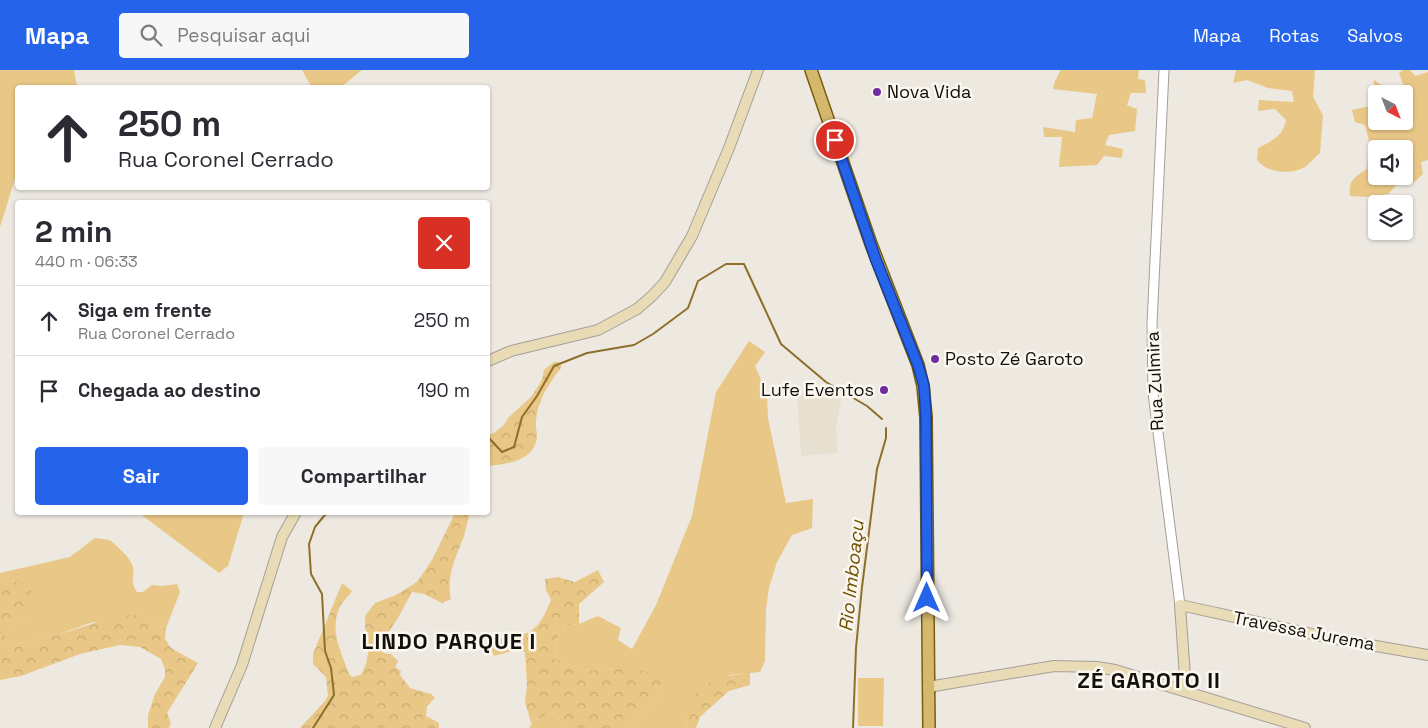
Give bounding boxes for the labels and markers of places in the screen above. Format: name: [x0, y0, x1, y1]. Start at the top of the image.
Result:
place label: Nova Vida: [887, 80, 971, 103]
marker: Nova Vida: [871, 86, 883, 98]
pin: [814, 119, 856, 161]
place label: Posto Zé Garoto: [945, 347, 1084, 370]
marker: Posto Zé Garoto: [929, 353, 941, 365]
place label: Lufe Eventos: [761, 378, 874, 401]
marker: Lufe Eventos: [878, 384, 890, 396]

